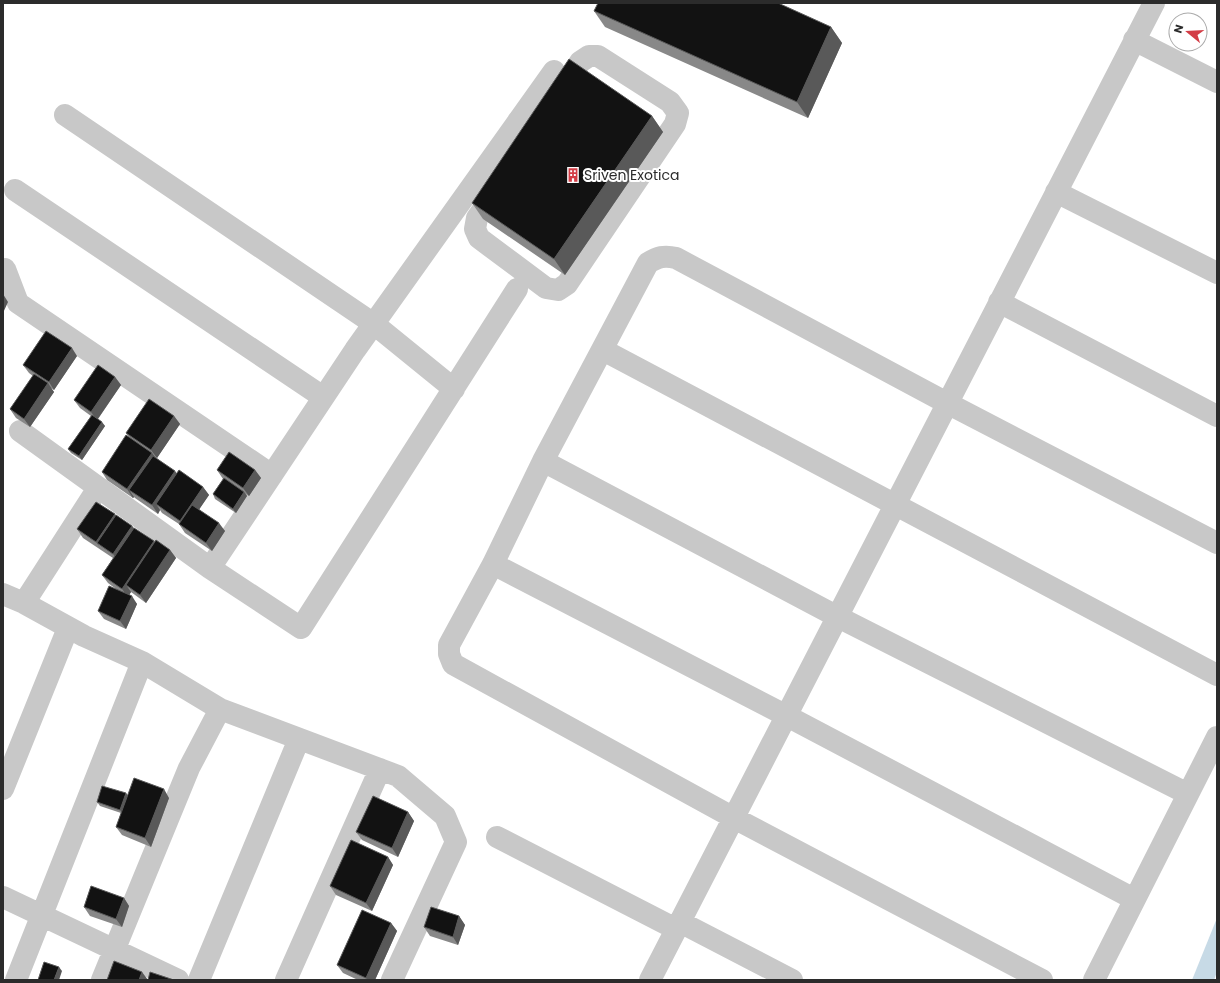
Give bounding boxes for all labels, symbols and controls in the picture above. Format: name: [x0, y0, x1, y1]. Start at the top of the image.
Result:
north arrow: [1168, 12, 1208, 52]
text: N: [1170, 22, 1187, 35]
place label: Sriven Exotica: [584, 165, 679, 185]
building icon: Sriven Exotica: [565, 167, 581, 183]

